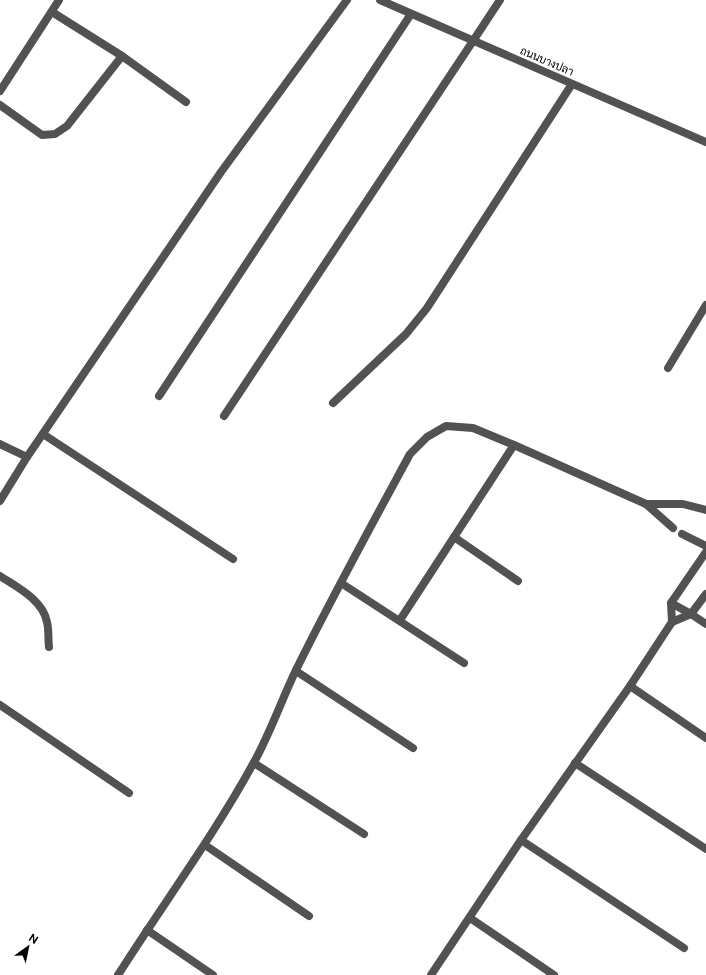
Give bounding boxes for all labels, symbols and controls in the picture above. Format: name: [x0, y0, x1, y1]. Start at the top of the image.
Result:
street label: ถนนบางปลา: [519, 44, 575, 78]
north arrow: [8, 927, 48, 967]
text: N: [27, 931, 40, 946]

